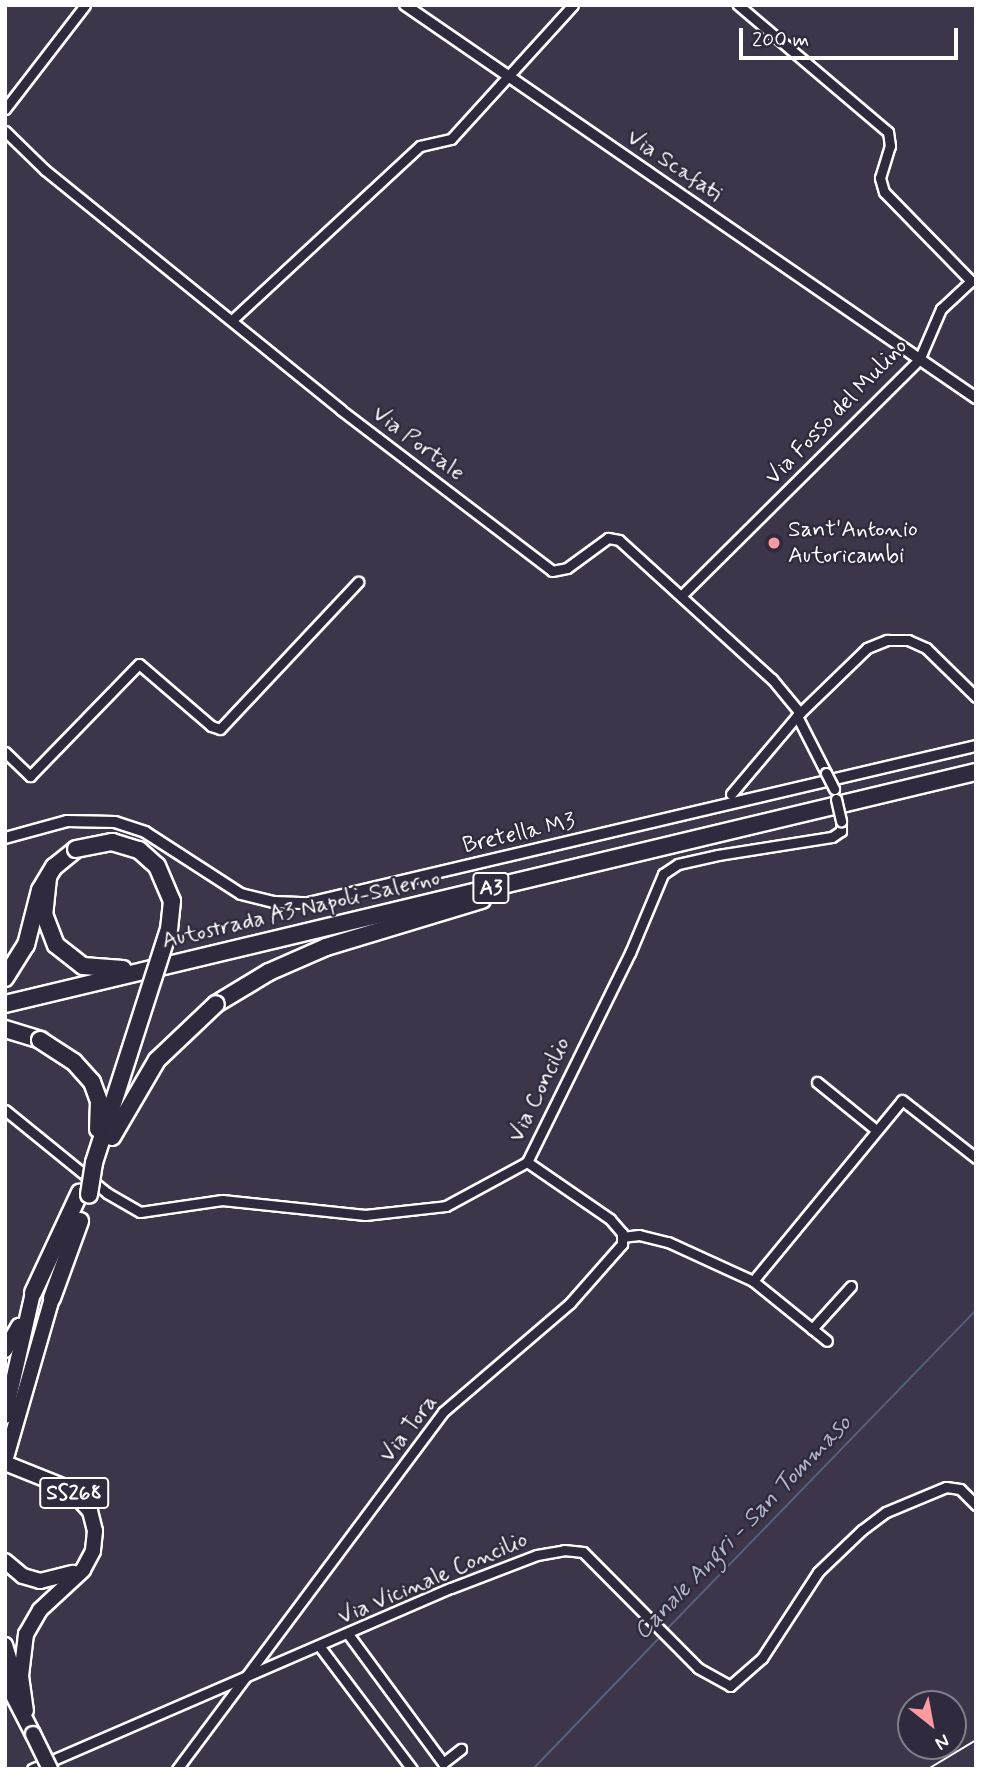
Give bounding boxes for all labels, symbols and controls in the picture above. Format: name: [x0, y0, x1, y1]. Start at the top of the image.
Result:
scale bar: [743, 14, 962, 58]
text: 200 m: [752, 26, 809, 54]
street label: Via Scafati: [622, 125, 726, 207]
street label: Via Fosso del Mulino: [760, 333, 914, 491]
street label: Via Portale: [367, 401, 469, 487]
place label: Sant'Antonio Autoricambi: [788, 516, 918, 570]
marker: Sant'Antonio Autoricambi: [766, 535, 782, 551]
street label: Bretella M3: [459, 807, 579, 861]
street label: Autostrada A3 Napoli-Salerno: [159, 865, 443, 955]
road number: A3: [472, 870, 510, 906]
street label: Via Concilio: [503, 1033, 577, 1147]
street label: Via Tora: [374, 1390, 444, 1468]
water label: Canale Angri - San Tommaso: [627, 1409, 859, 1647]
road number: SS268: [39, 1476, 109, 1510]
street label: Via Vicinale Concilio: [333, 1526, 533, 1632]
north arrow: [897, 1690, 967, 1760]
text: N: [930, 1728, 954, 1756]

